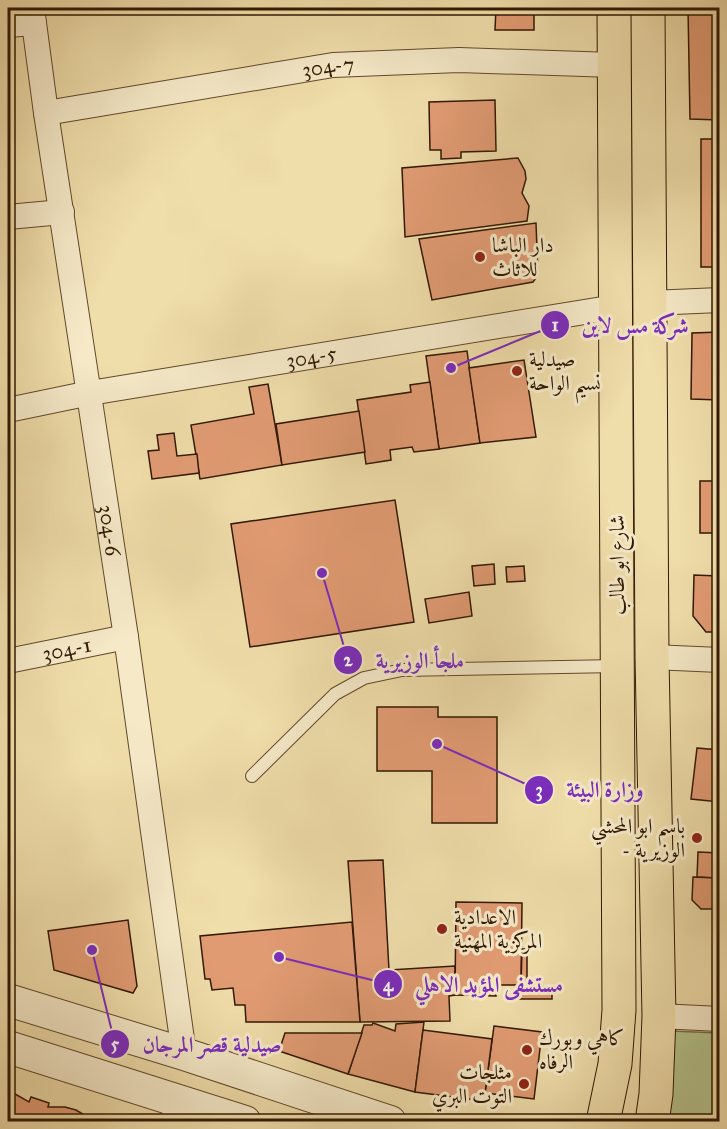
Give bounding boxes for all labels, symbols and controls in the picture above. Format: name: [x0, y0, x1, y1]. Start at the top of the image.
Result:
street label: 304-7: [300, 51, 355, 83]
place label: دار الباشا للاثاث: [492, 232, 554, 282]
marker: دار الباشا للاثاث: [473, 250, 487, 264]
callout: شركة مس لاين: [540, 305, 701, 345]
text: شركة مس لاين: [581, 312, 689, 340]
text: 1: [551, 314, 559, 336]
street label: 304-5: [284, 340, 339, 374]
place label: صيدلية نسيم الواحة: [529, 346, 601, 404]
marker: صيدلية نسيم الواحة: [510, 364, 524, 378]
street label: 304-6: [93, 503, 127, 559]
street label: شارع ابو طالب: [604, 515, 635, 615]
street label: 304-1: [40, 631, 94, 667]
callout: ملجأ الوزيرية: [333, 640, 476, 680]
text: ملجأ الوزيرية: [376, 645, 464, 674]
text: 2: [344, 649, 354, 671]
callout: وزارة البيئة: [524, 770, 656, 810]
text: وزارة البيئة: [566, 776, 644, 803]
text: 3: [535, 779, 543, 802]
place label: باسم ابو المحشي - الوزيرية: [591, 813, 685, 863]
marker: باسم ابو المحشي - الوزيرية: [690, 831, 704, 845]
place label: الاعدادية المركزية المهنية: [454, 904, 542, 954]
marker: الاعدادية المركزية المهنية: [435, 922, 449, 936]
callout: مستشفى المؤيد الاهلي: [373, 964, 575, 1004]
text: مستشفى المؤيد الاهلي: [414, 971, 563, 1006]
text: 4: [383, 974, 394, 997]
callout: صيدلية قصر المرجان: [100, 1024, 293, 1064]
place label: كاهي وبورك الرفاه: [539, 1025, 625, 1075]
text: صيدلية قصر المرجان: [142, 1031, 282, 1059]
text: 5: [111, 1033, 120, 1055]
marker: كاهي وبورك الرفاه: [520, 1043, 534, 1057]
place label: مثلجات التوت البري: [432, 1059, 512, 1112]
marker: مثلجات التوت البري: [517, 1077, 531, 1091]

